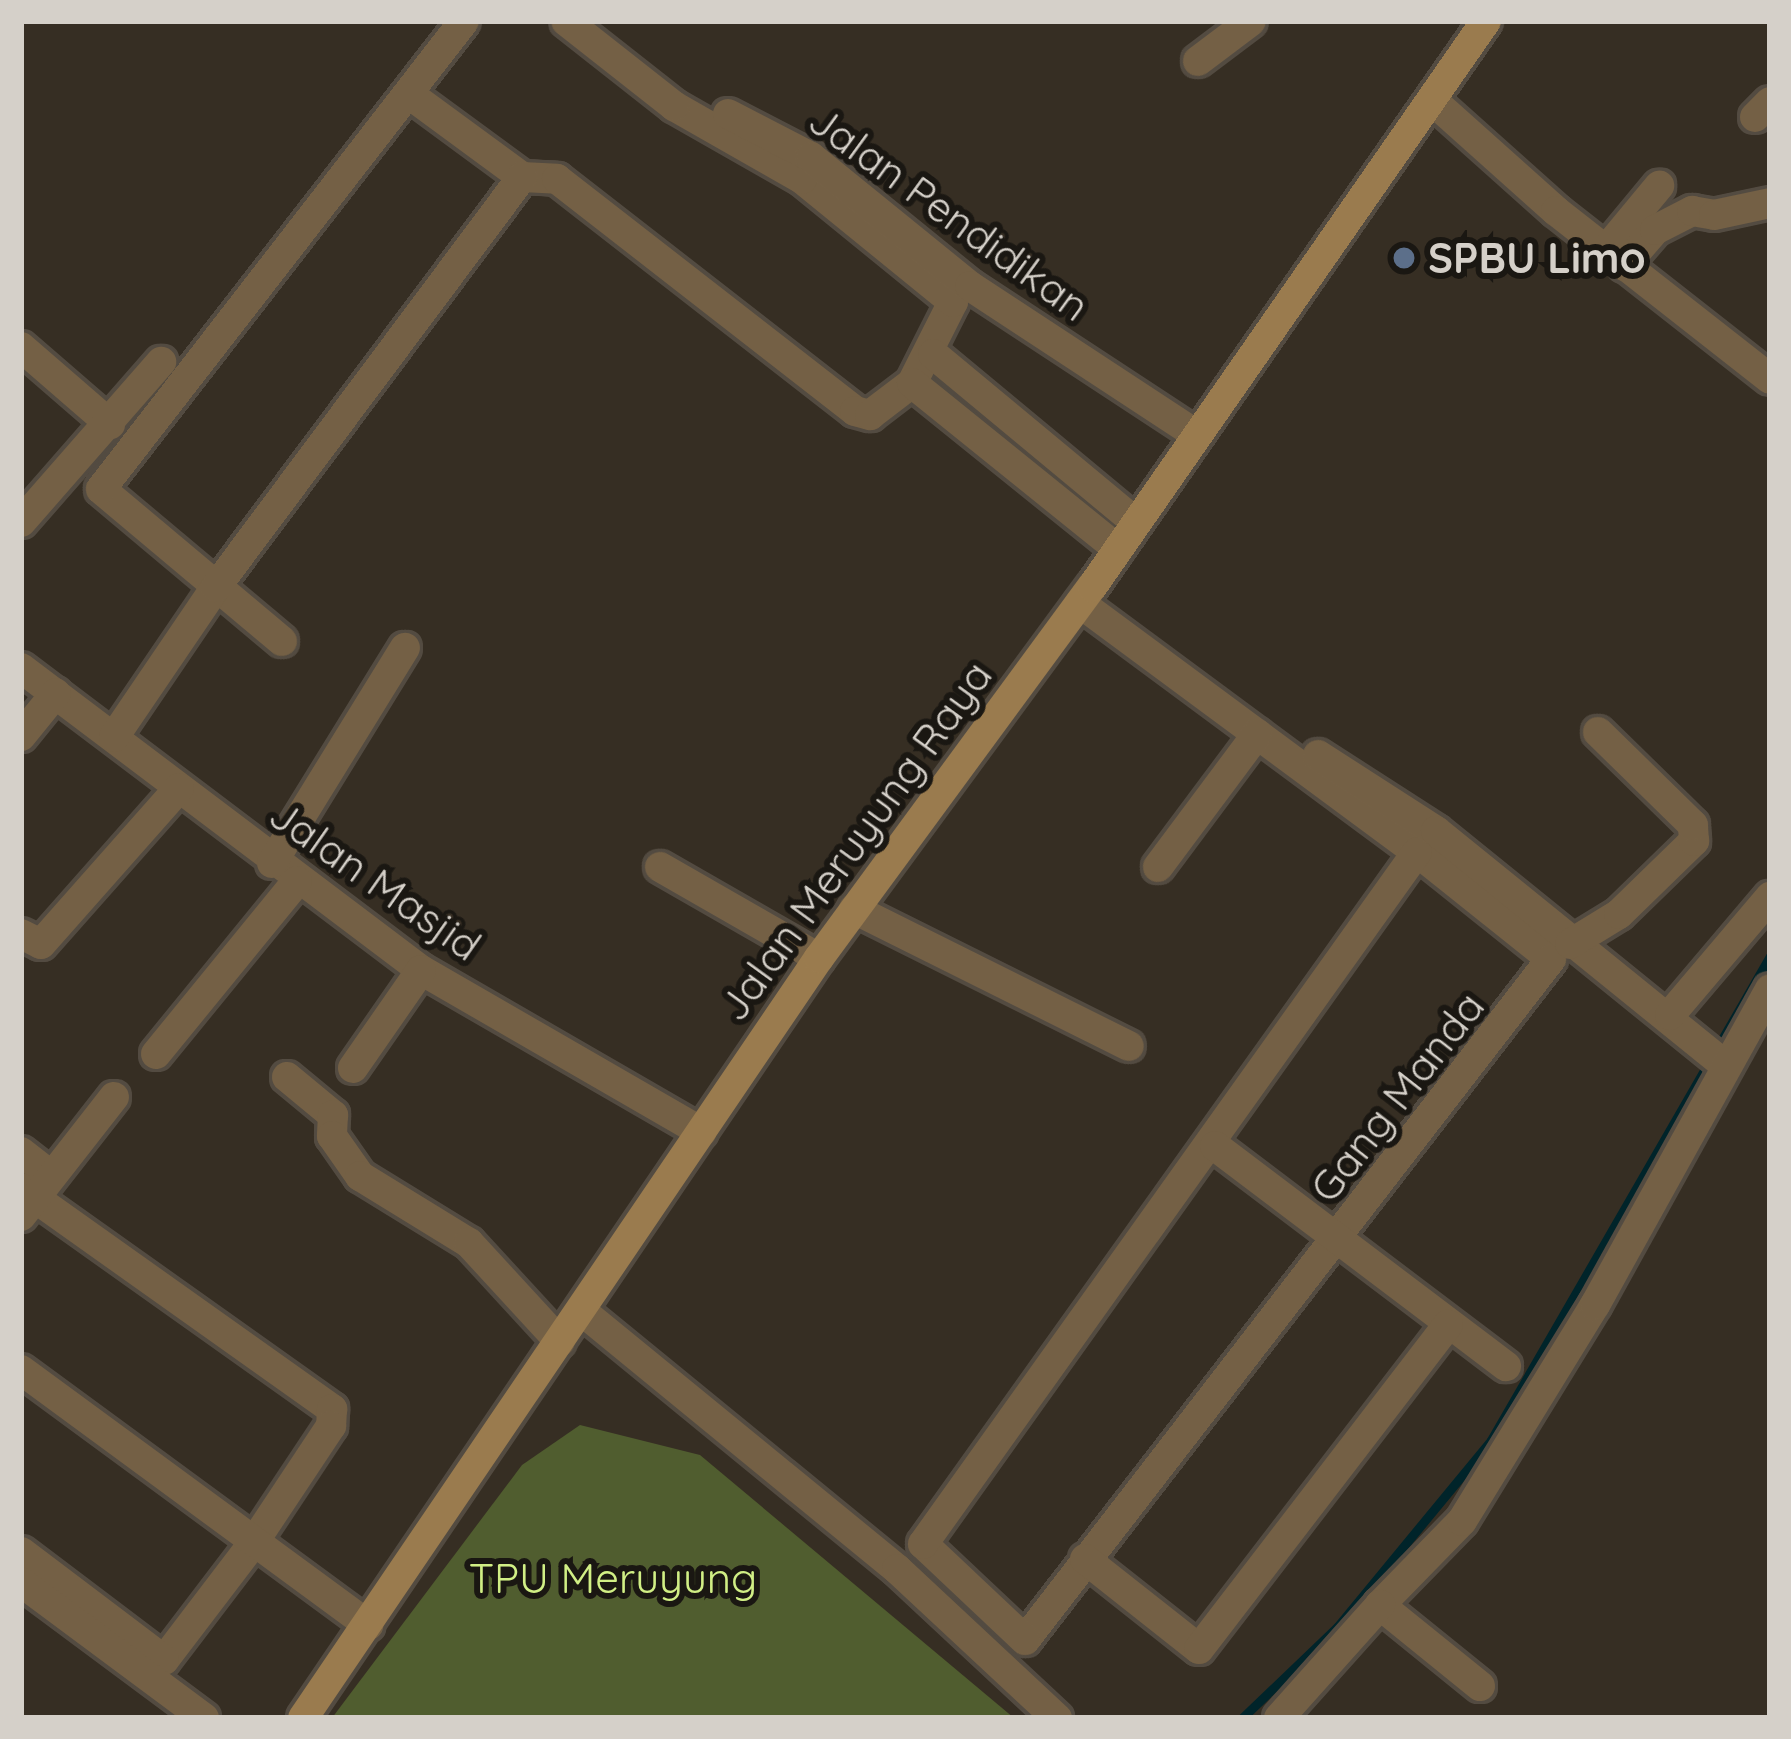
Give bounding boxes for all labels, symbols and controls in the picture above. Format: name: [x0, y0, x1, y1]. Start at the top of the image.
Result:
street label: Jalan Pendidikan: [799, 94, 1099, 332]
place label: SPBU Limo: [1428, 233, 1646, 283]
marker: SPBU Limo: [1391, 245, 1417, 271]
street label: Jalan Meruyung Raya: [708, 652, 1002, 1030]
street label: Jalan Masjid: [260, 789, 490, 971]
street label: Gang Manda: [1299, 982, 1495, 1212]
park label: TPU Meruyung: [469, 1553, 757, 1603]

